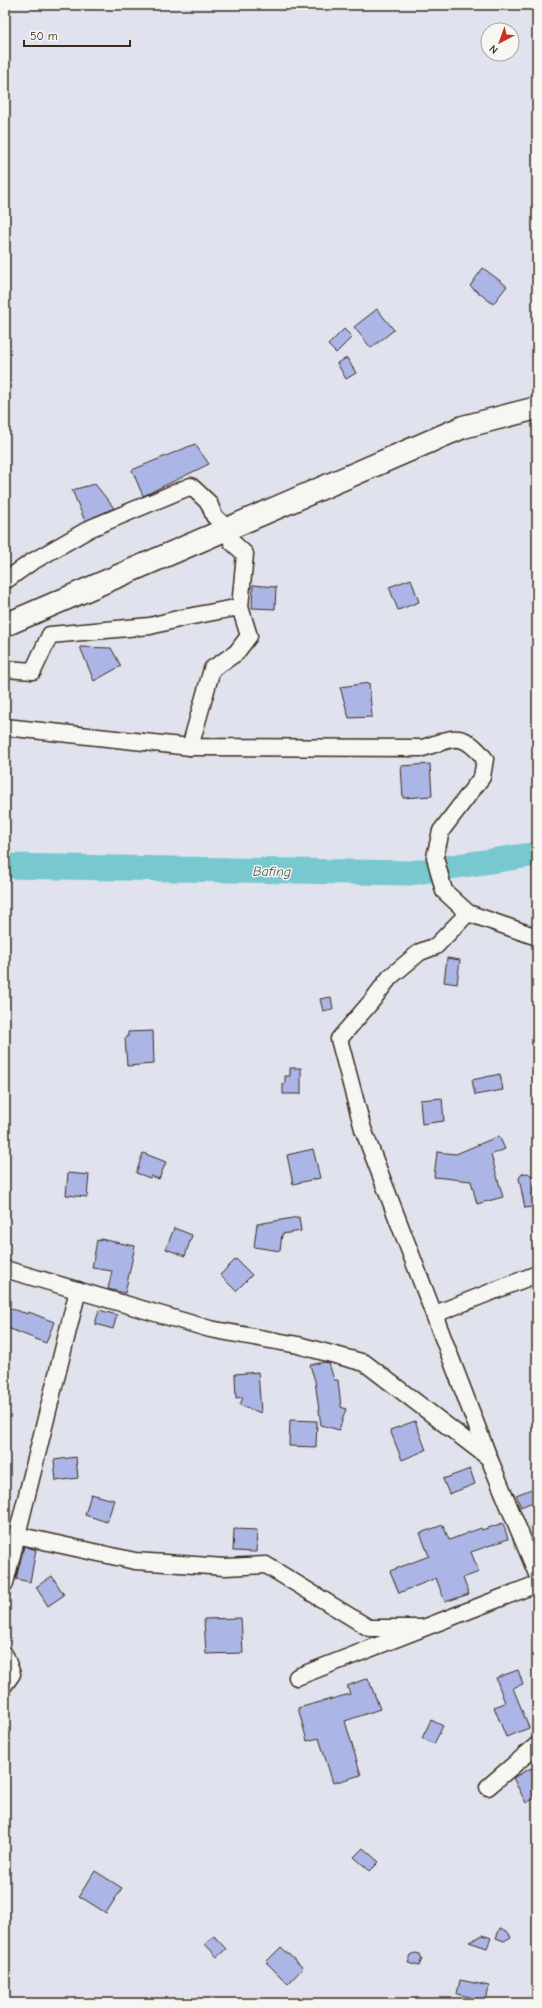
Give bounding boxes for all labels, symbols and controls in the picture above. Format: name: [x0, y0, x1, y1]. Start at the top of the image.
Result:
scale bar: [24, 22, 130, 48]
north arrow: [480, 22, 520, 62]
text: 50 m: [30, 29, 58, 43]
text: N: [487, 42, 501, 56]
water label: Bafing: [253, 863, 291, 880]

